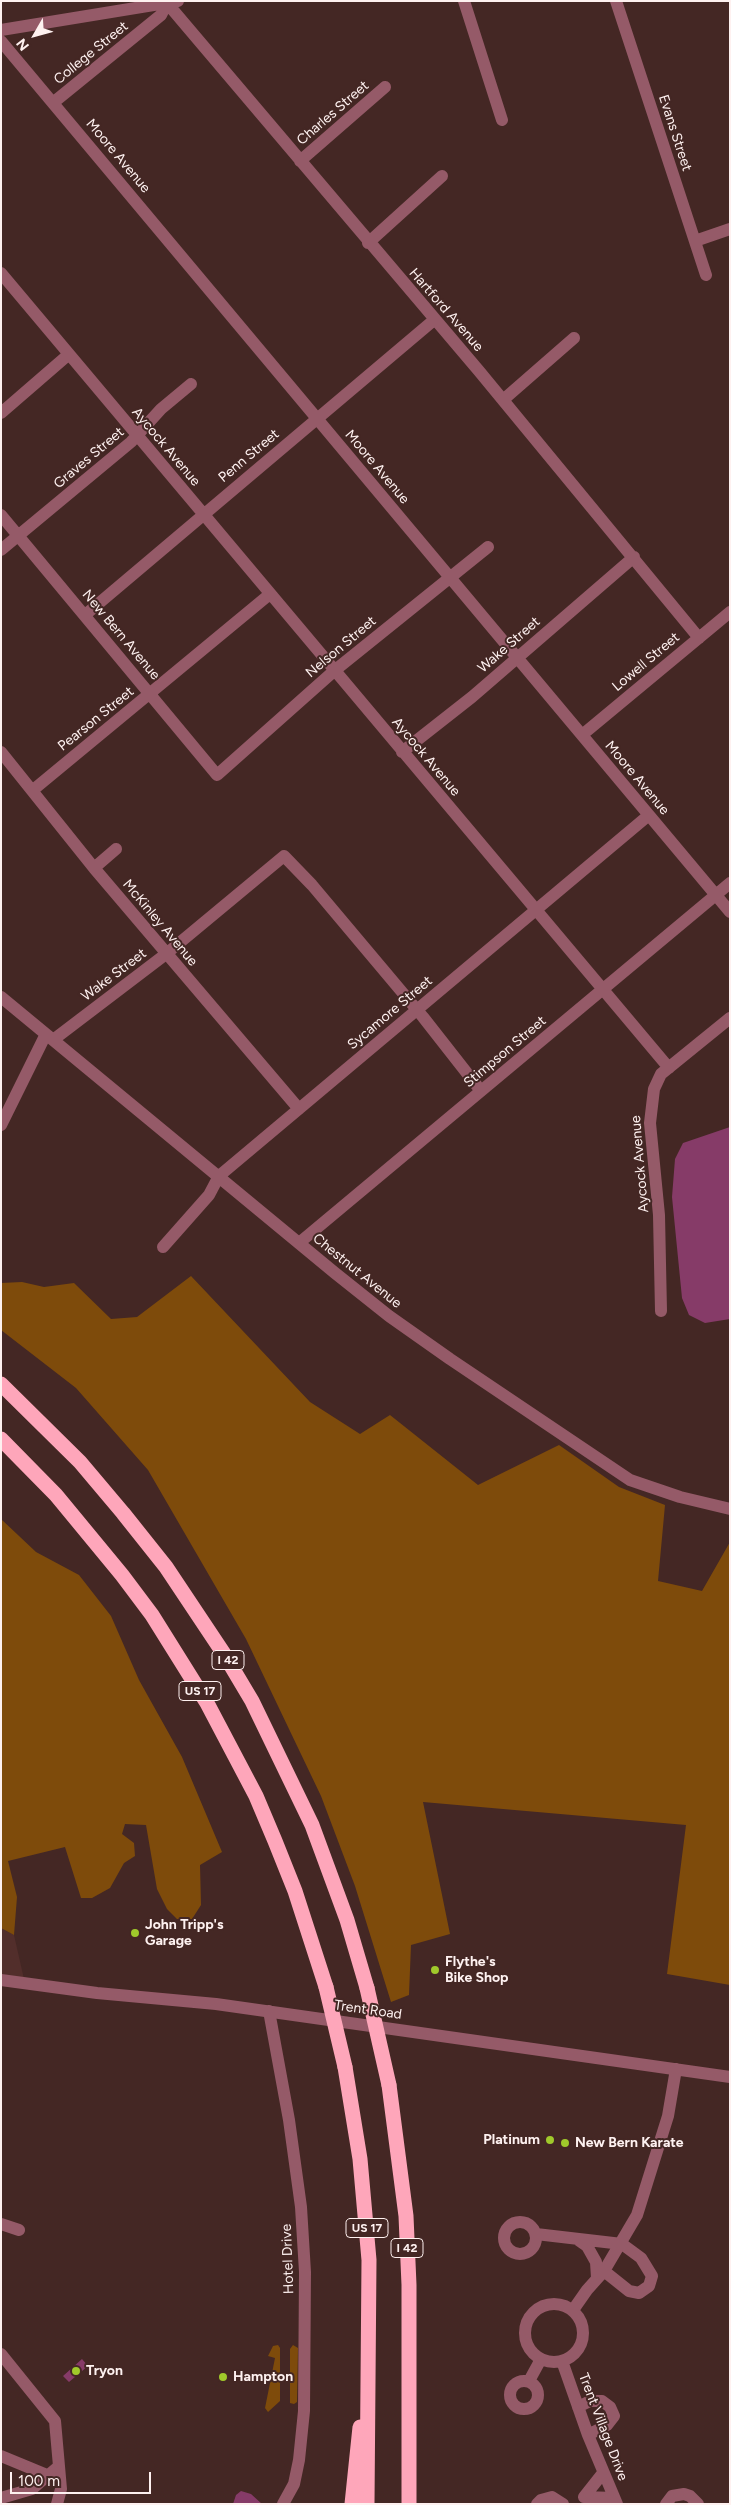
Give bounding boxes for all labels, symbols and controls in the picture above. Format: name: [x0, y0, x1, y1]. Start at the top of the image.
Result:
north arrow: [10, 10, 60, 60]
street label: College Street: [51, 18, 131, 88]
text: N: [13, 35, 33, 54]
street label: Charles Street: [294, 77, 372, 149]
street label: Evans Street: [655, 93, 695, 173]
street label: Moore Avenue: [82, 116, 154, 196]
street label: Hartford Avenue: [405, 265, 487, 355]
street label: Aycock Avenue: [128, 404, 204, 490]
street label: Graves Street: [51, 424, 127, 492]
street label: Penn Street: [215, 426, 283, 486]
street label: Moore Avenue: [341, 427, 413, 507]
street label: New Bern Avenue: [78, 587, 164, 683]
street label: Nelson Street: [302, 613, 380, 681]
street label: Wake Street: [474, 613, 544, 677]
street label: Lowell Street: [609, 629, 683, 695]
street label: Pearson Street: [55, 683, 137, 755]
street label: Aycock Avenue: [388, 714, 464, 800]
street label: Moore Avenue: [601, 738, 673, 818]
street label: McKinley Avenue: [119, 876, 201, 970]
street label: Wake Street: [78, 945, 150, 1005]
street label: Sycamore Street: [344, 973, 436, 1053]
street label: Stimpson Street: [460, 1013, 550, 1091]
street label: Aycock Avenue: [627, 1115, 653, 1213]
street label: Chestnut Avenue: [309, 1230, 405, 1312]
road number: I 42: [212, 1650, 244, 1670]
road number: US 17: [179, 1682, 221, 1700]
place label: John Tripp's Garage: [145, 1917, 224, 1950]
marker: John Tripp's Garage: [129, 1927, 141, 1939]
place label: Flythe's Bike Shop: [445, 1954, 509, 1986]
marker: Flythe's Bike Shop: [429, 1964, 441, 1976]
street label: Trent Road: [333, 1997, 403, 2023]
place label: Platinum: [483, 2132, 540, 2148]
marker: Platinum: [544, 2134, 556, 2146]
place label: New Bern Karate: [575, 2135, 684, 2151]
marker: New Bern Karate: [559, 2137, 571, 2149]
road number: US 17: [346, 2218, 388, 2238]
street label: Hotel Drive: [278, 2224, 298, 2294]
road number: I 42: [391, 2238, 423, 2258]
place label: Tryon: [86, 2363, 123, 2379]
marker: Tryon: [70, 2365, 82, 2377]
place label: Hampton: [233, 2369, 293, 2385]
marker: Hampton: [217, 2371, 229, 2383]
street label: Trent Village Drive: [575, 2371, 631, 2483]
scale bar: [12, 2462, 154, 2494]
text: 100 m: [18, 2472, 60, 2490]

